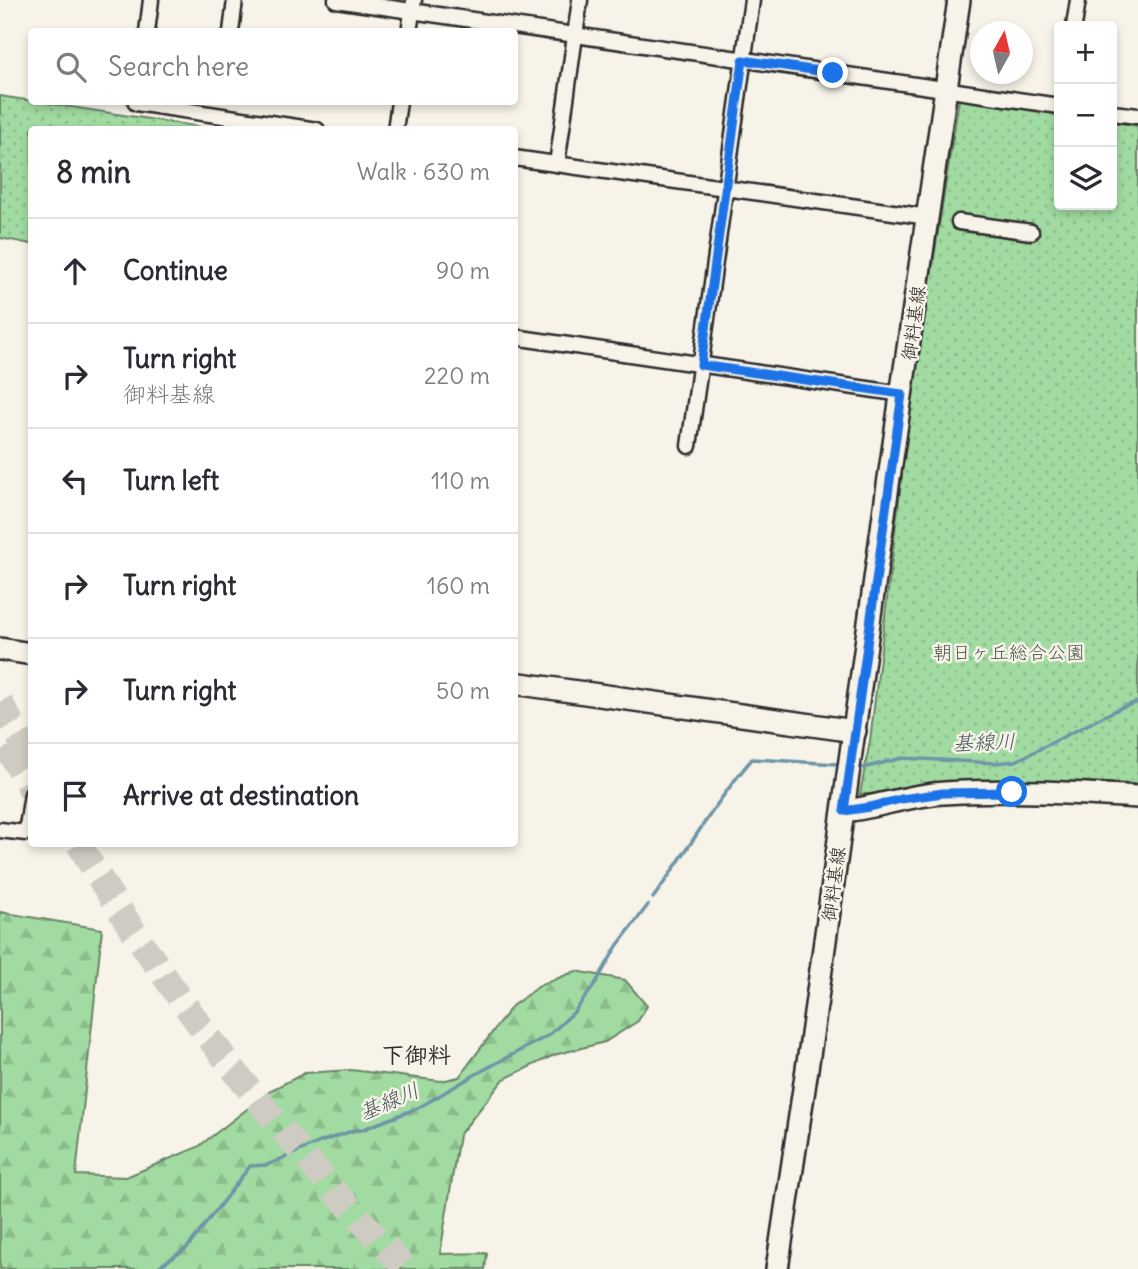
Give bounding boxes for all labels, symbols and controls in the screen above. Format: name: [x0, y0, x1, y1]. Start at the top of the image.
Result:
north arrow: [970, 21, 1033, 84]
map controls: [1054, 21, 1117, 210]
button: +: [1054, 21, 1117, 84]
search box: [28, 28, 518, 105]
icon: search: [52, 48, 90, 86]
text: Search here: [108, 50, 249, 83]
route end: [817, 57, 848, 88]
button: −: [1054, 84, 1117, 147]
button: layers: [1054, 147, 1117, 210]
text: 8 min: [56, 153, 131, 191]
text: Walk · 630 m: [357, 157, 490, 186]
icon: ahead: [56, 252, 94, 290]
text: Continue: [123, 254, 228, 287]
text: 90 m: [436, 256, 490, 285]
street label: 御料基線: [896, 284, 930, 362]
text: Turn right: [123, 342, 236, 375]
icon: right: [56, 357, 94, 395]
text: 220 m: [424, 361, 490, 390]
text: 御料基線: [123, 379, 215, 408]
icon: left: [56, 462, 94, 500]
text: Turn left: [123, 464, 219, 497]
text: 110 m: [431, 466, 490, 495]
icon: right: [56, 567, 94, 605]
text: Turn right: [123, 569, 236, 602]
text: 160 m: [427, 571, 490, 600]
park label: 朝日ヶ丘総合公園: [933, 640, 1085, 664]
icon: right: [56, 672, 94, 710]
text: Turn right: [123, 674, 236, 707]
text: 50 m: [436, 676, 490, 705]
water label: 基線川: [952, 727, 1016, 757]
route start: [996, 776, 1027, 807]
icon: arrive: [56, 777, 94, 815]
text: Arrive at destination: [123, 779, 359, 812]
street label: 御料基線: [816, 845, 850, 923]
district label: 下御料: [382, 1040, 452, 1069]
water label: 基線川: [355, 1076, 423, 1126]

